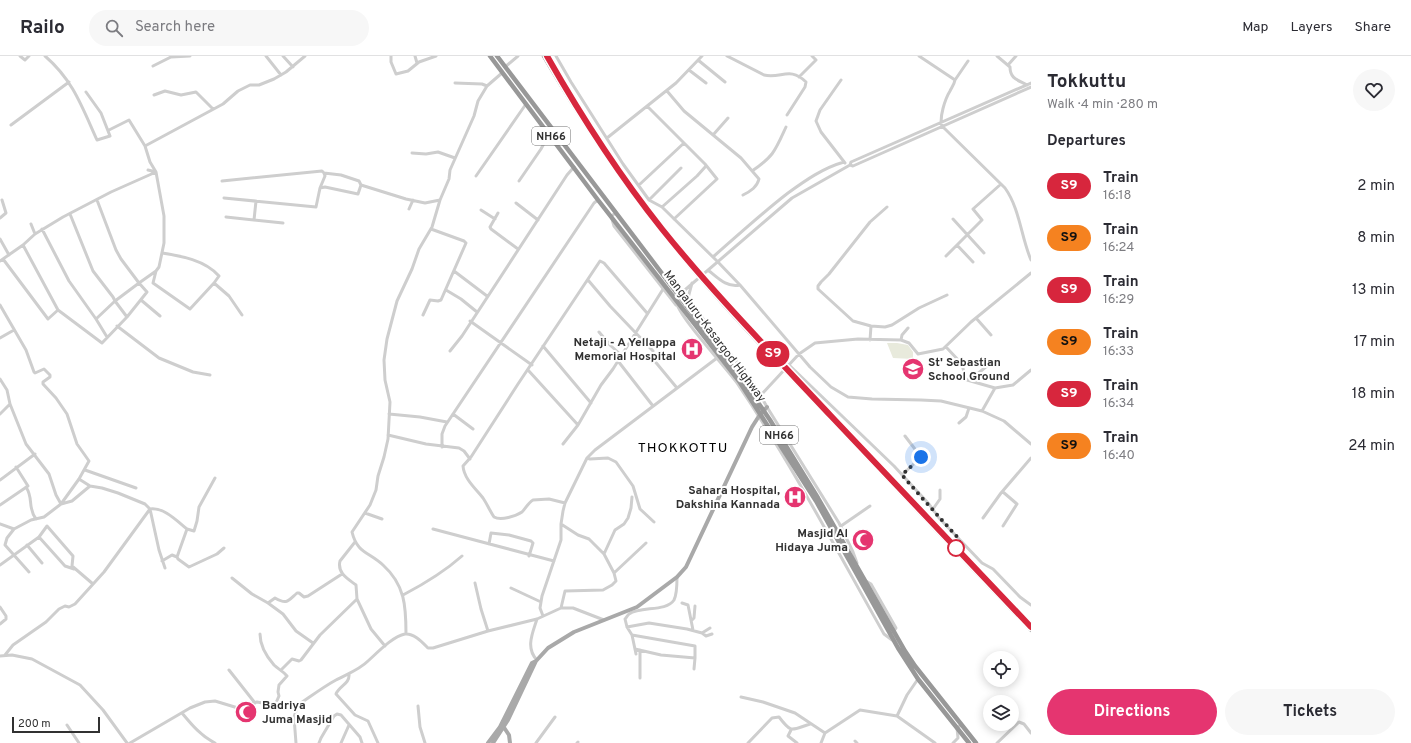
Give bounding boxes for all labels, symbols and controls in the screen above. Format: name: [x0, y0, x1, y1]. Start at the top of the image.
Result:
search box: [89, 10, 369, 46]
text: Railo: [20, 16, 65, 40]
icon: search: [103, 17, 125, 39]
text: Search here: [135, 18, 215, 37]
text: Map: [1242, 19, 1268, 36]
text: Layers: [1290, 19, 1332, 36]
text: Share: [1354, 19, 1391, 36]
button: heart: [1353, 69, 1395, 111]
text: Tokkuttu: [1047, 70, 1126, 94]
text: Walk · 4 min · 280 m: [1047, 97, 1158, 113]
road number: NH66: [532, 127, 570, 145]
text: Departures: [1047, 132, 1126, 151]
text: Train: [1103, 169, 1139, 188]
text: S9: [1060, 177, 1078, 194]
text: 2 min: [1357, 177, 1395, 196]
text: 16:18: [1103, 188, 1131, 204]
text: Train: [1103, 221, 1139, 240]
text: S9: [1060, 229, 1078, 246]
text: 8 min: [1357, 229, 1395, 248]
text: 16:24: [1103, 240, 1134, 256]
street label: Mangaluru-Kasargod Highway: [659, 267, 769, 406]
text: Train: [1103, 273, 1139, 292]
text: S9: [1060, 281, 1078, 298]
text: 13 min: [1352, 281, 1395, 300]
text: 16:29: [1103, 292, 1134, 308]
text: Train: [1103, 325, 1139, 344]
text: S9: [1060, 333, 1078, 350]
text: 17 min: [1354, 333, 1395, 352]
place label: Netaji - A Yellappa Memorial Hospital: [574, 335, 676, 365]
hospital icon: Netaji - A Yellappa Memorial Hospital: [679, 336, 705, 362]
line badge: S9: [755, 341, 791, 367]
text: 16:33: [1103, 344, 1134, 360]
text: S9: [764, 345, 782, 362]
place label: St' Sebastian School Ground: [928, 355, 1010, 385]
school or university icon: St' Sebastian School Ground: [900, 356, 926, 382]
text: Train: [1103, 377, 1139, 396]
text: S9: [1060, 385, 1078, 402]
text: 18 min: [1352, 385, 1395, 404]
text: 16:34: [1103, 396, 1134, 412]
road number: NH66: [760, 426, 798, 444]
text: Train: [1103, 429, 1139, 448]
text: S9: [1060, 437, 1078, 454]
text: 24 min: [1348, 437, 1395, 456]
district label: THOKKOTTU: [638, 440, 728, 457]
your location: [911, 447, 931, 467]
text: 16:40: [1103, 448, 1135, 464]
place label: Sahara Hospital, Dakshina Kannada: [676, 483, 780, 513]
hospital icon: Sahara Hospital, Dakshina Kannada: [782, 484, 808, 510]
place label: Masjid Al Hidaya Juma: [775, 526, 848, 556]
mosque icon: Masjid Al Hidaya Juma: [850, 527, 876, 553]
unlabelled marker: [947, 539, 965, 557]
map controls: [983, 651, 1019, 731]
button: locate: [983, 651, 1019, 687]
button: Directions: [1047, 689, 1217, 735]
button: Tickets: [1225, 689, 1395, 735]
button: layers: [983, 695, 1019, 731]
place label: Badriya Juma Masjid: [262, 698, 332, 728]
mosque icon: Badriya Juma Masjid: [233, 699, 259, 725]
scale bar: [12, 715, 100, 734]
text: 200 m: [18, 717, 51, 731]

